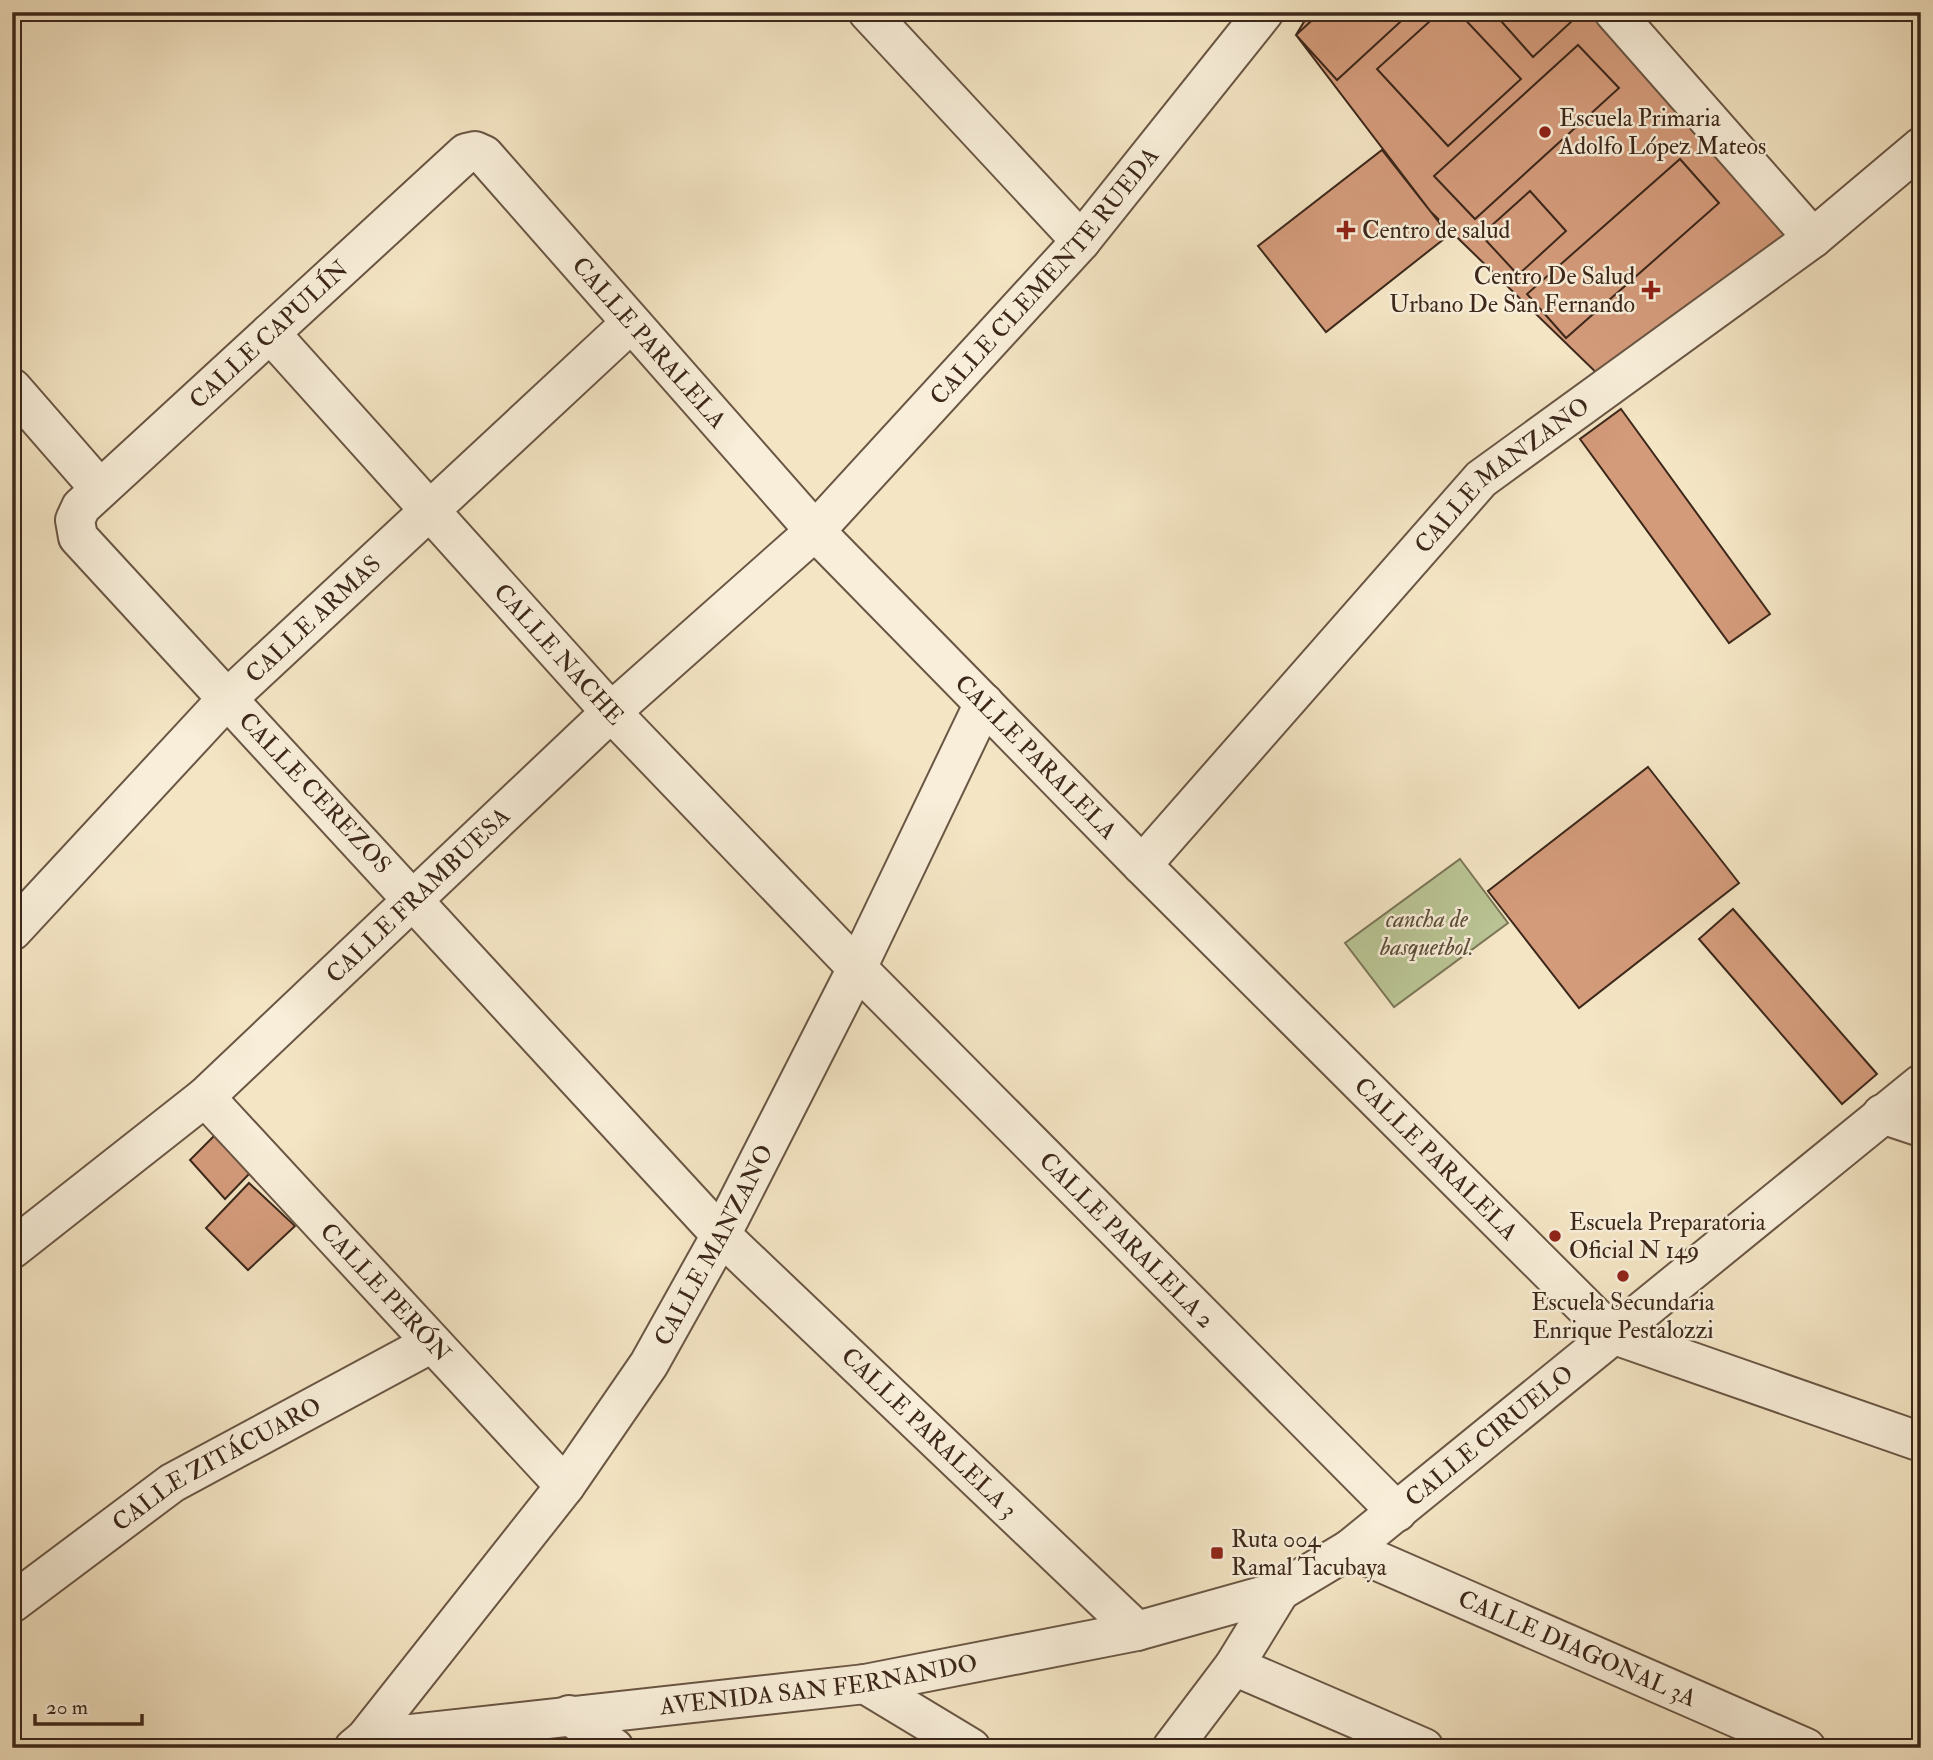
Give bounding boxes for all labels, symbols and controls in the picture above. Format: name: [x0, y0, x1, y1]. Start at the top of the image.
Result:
place label: Escuela Primaria Adolfo López Mateos: [1558, 103, 1766, 162]
marker: Escuela Primaria Adolfo López Mateos: [1537, 124, 1553, 140]
street label: CALLE CLEMENTE RUEDA: [923, 141, 1166, 411]
place label: Centro de salud: [1362, 215, 1511, 246]
marker: Centro de salud: [1336, 220, 1356, 240]
street label: CALLE PARALELA: [565, 250, 733, 435]
street label: CALLE CAPULÍN: [183, 253, 355, 415]
place label: Centro De Salud Urbano De San Fernando: [1389, 261, 1635, 320]
marker: Centro De Salud Urbano De San Fernando: [1641, 280, 1661, 300]
street label: CALLE MANZANO: [1408, 390, 1595, 560]
street label: CALLE ARMAS: [239, 548, 387, 690]
street label: CALLE NACHE: [487, 577, 631, 732]
street label: CALLE PARALELA: [948, 668, 1124, 846]
street label: CALLE CEREZOS: [232, 706, 398, 880]
street label: CALLE FRAMBUESA: [319, 801, 516, 990]
park label: cancha de basquetbol.: [1379, 904, 1474, 963]
street label: CALLE PARALELA: [1348, 1070, 1525, 1247]
street label: CALLE MANZANO: [647, 1139, 780, 1351]
street label: CALLE PARALELA 2: [1033, 1145, 1221, 1335]
place label: Escuela Preparatoria Oficial N 149: [1569, 1207, 1767, 1266]
street label: CALLE PERÓN: [314, 1216, 458, 1369]
marker: Escuela Preparatoria Oficial N 149: [1547, 1228, 1563, 1244]
marker: Escuela Secundaria Enrique Pestalozzi: [1615, 1268, 1631, 1284]
place label: Escuela Secundaria Enrique Pestalozzi: [1531, 1287, 1716, 1346]
street label: CALLE PARALELA 3: [834, 1341, 1024, 1525]
street label: CALLE CIRUELO: [1399, 1358, 1580, 1513]
street label: CALLE ZITÁCUARO: [106, 1390, 326, 1538]
place label: Ruta 004 Ramal Tacubaya: [1231, 1524, 1388, 1583]
marker: Ruta 004 Ramal Tacubaya: [1209, 1545, 1225, 1561]
street label: CALLE DIAGONAL 3A: [1454, 1583, 1701, 1714]
street label: AVENIDA SAN FERNANDO: [657, 1647, 980, 1722]
scale bar: [35, 1683, 142, 1727]
text: 20 m: [46, 1694, 88, 1721]

